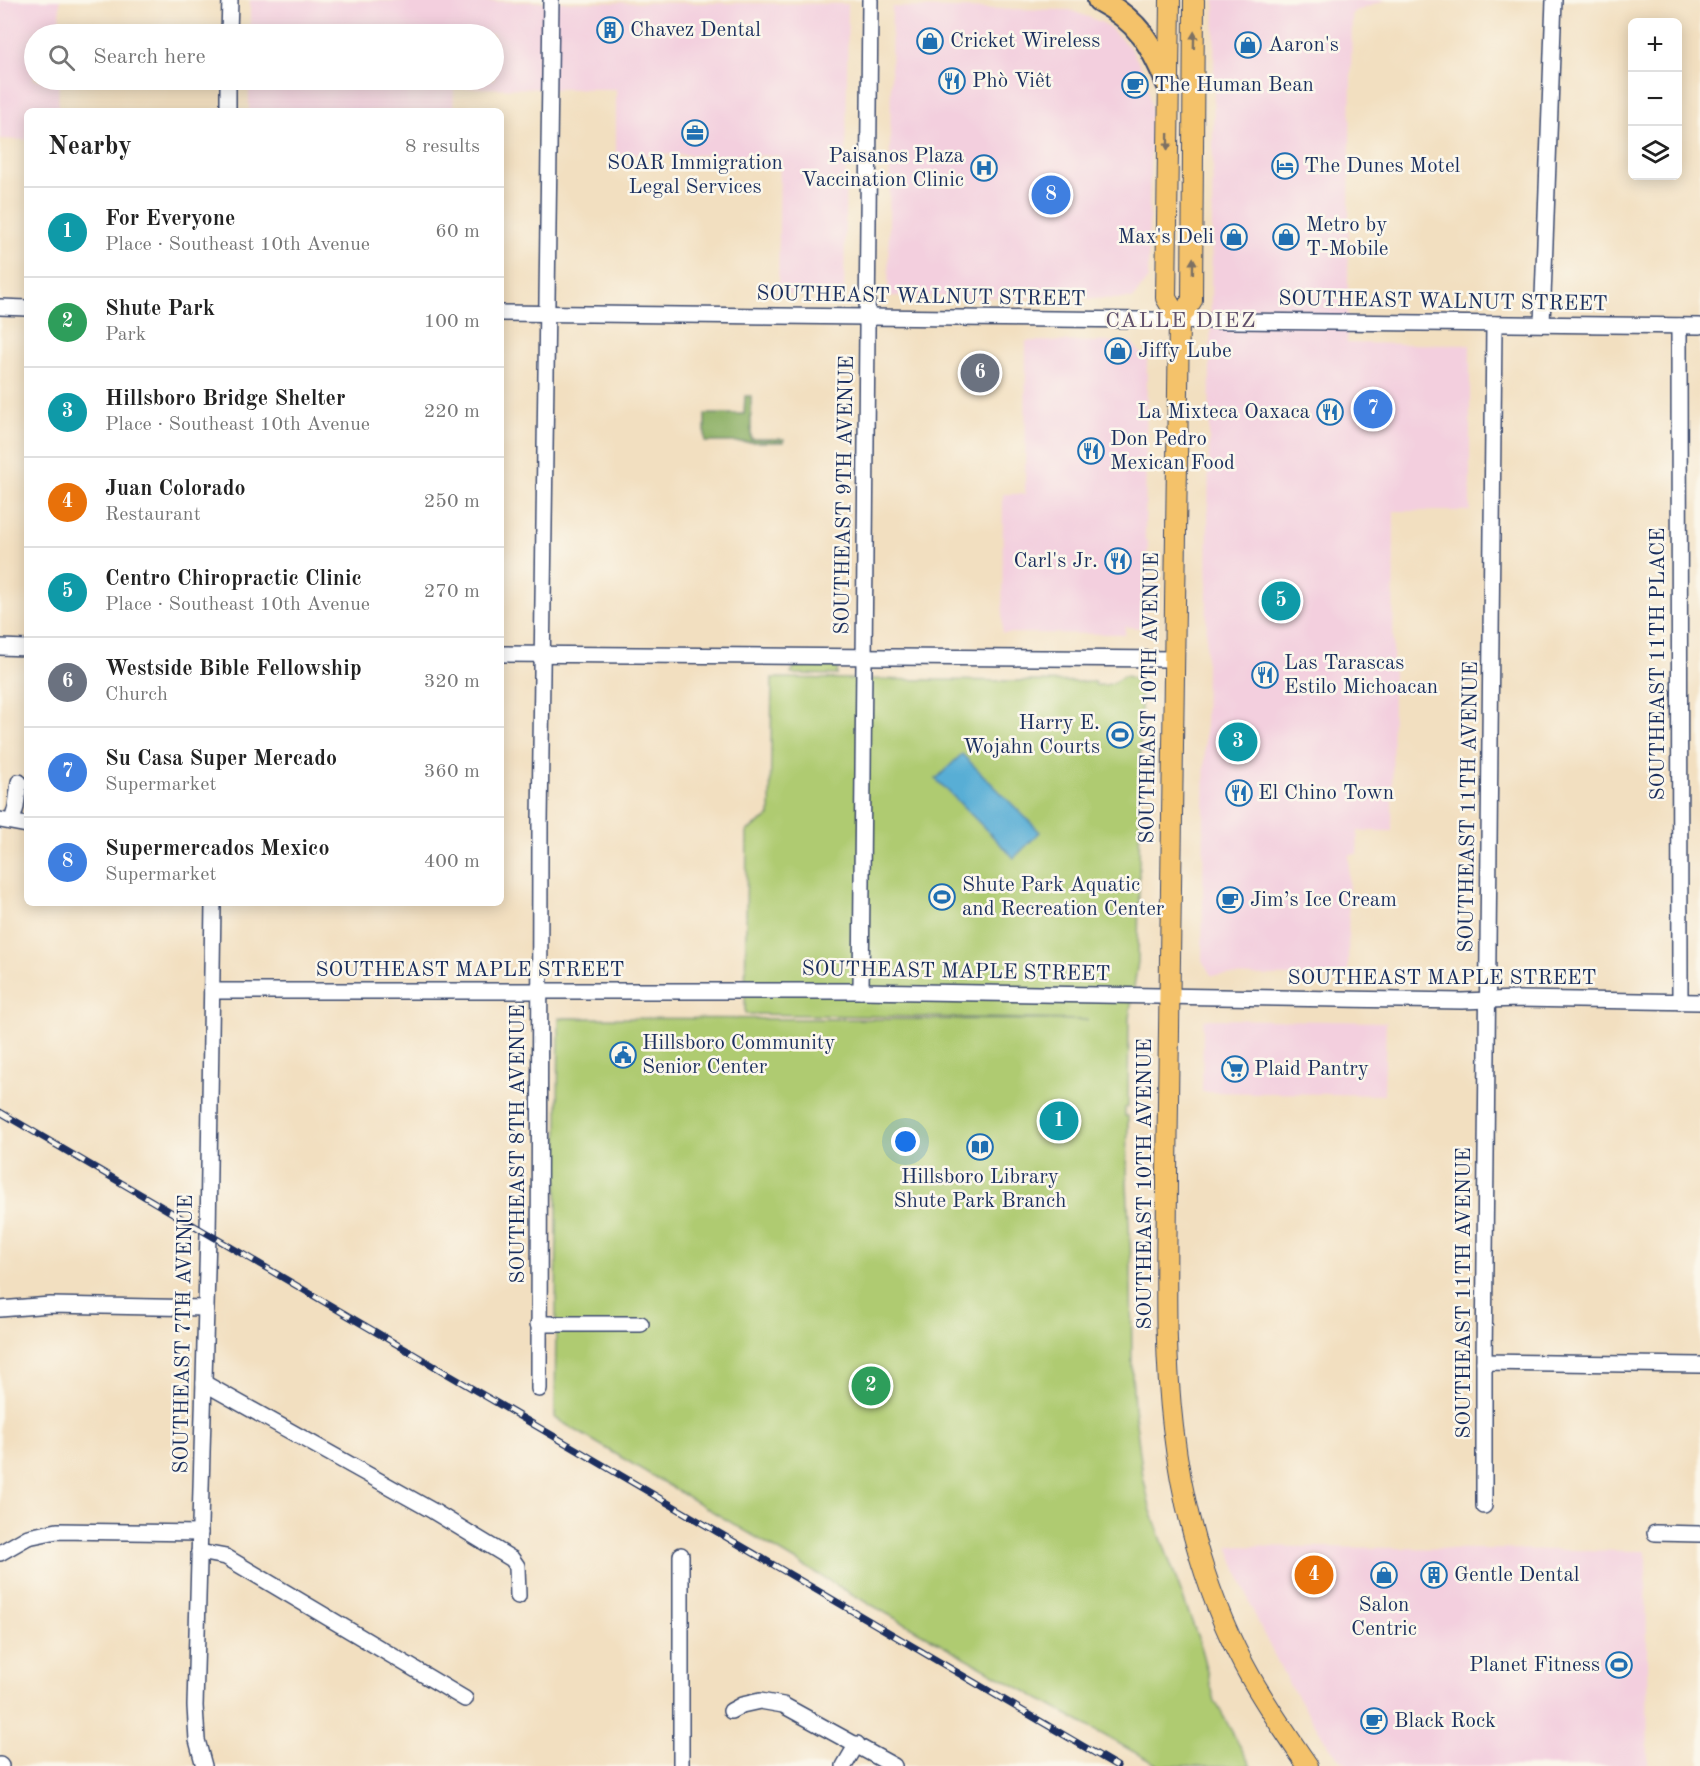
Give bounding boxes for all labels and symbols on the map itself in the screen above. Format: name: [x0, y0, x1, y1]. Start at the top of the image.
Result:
building icon: Chavez Dental: [595, 15, 625, 45]
place label: Chavez Dental: [630, 20, 761, 41]
shop icon: Cricket Wireless: [915, 26, 945, 56]
shop icon: Aaron's: [1233, 30, 1263, 60]
place label: Cricket Wireless: [950, 31, 1100, 52]
one-way arrow: [1189, 31, 1198, 50]
place label: Aaron's: [1268, 35, 1339, 56]
restaurant icon: Phò Viêt: [937, 66, 967, 96]
cafe icon: The Human Bean: [1120, 70, 1150, 100]
place label: Phò Viêt: [972, 71, 1052, 92]
place label: The Human Bean: [1154, 75, 1314, 96]
office icon: SOAR Immigration Legal Services: [680, 118, 710, 148]
one-way arrow: [1163, 133, 1173, 152]
place label: Paisanos Plaza Vaccination Clinic: [801, 146, 964, 191]
hotel icon: The Dunes Motel: [1270, 151, 1300, 181]
place label: SOAR Immigration Legal Services: [607, 153, 783, 198]
hospital icon: Paisanos Plaza Vaccination Clinic: [969, 153, 999, 183]
place label: The Dunes Motel: [1304, 156, 1461, 177]
pin: 8: [1032, 172, 1070, 218]
place label: Metro by T-Mobile: [1306, 215, 1389, 260]
shop icon: Max's Deli: [1219, 222, 1249, 252]
shop icon: Metro by T-Mobile: [1271, 222, 1301, 252]
place label: Max's Deli: [1118, 227, 1214, 248]
one-way arrow: [1188, 256, 1198, 275]
street label: SOUTHEAST WALNUT STREET: [756, 284, 1086, 310]
street label: SOUTHEAST WALNUT STREET: [1278, 289, 1608, 315]
district label: CALLE DIEZ: [1105, 310, 1257, 332]
shop icon: Jiffy Lube: [1103, 336, 1133, 366]
place label: Jiffy Lube: [1138, 341, 1232, 362]
pin: 6: [960, 350, 1000, 395]
street label: SOUTHEAST 9TH AVENUE: [832, 355, 858, 635]
pin: 7: [1354, 386, 1392, 432]
restaurant icon: La Mixteca Oaxaca: [1315, 397, 1345, 427]
place label: La Mixteca Oaxaca: [1137, 402, 1310, 423]
place label: Don Pedro Mexican Food: [1110, 429, 1235, 474]
restaurant icon: Don Pedro Mexican Food: [1076, 436, 1106, 466]
street label: SOUTHEAST 11TH PLACE: [1648, 527, 1669, 801]
restaurant icon: Carl's Jr.: [1103, 546, 1133, 576]
place label: Carl's Jr.: [1013, 551, 1098, 572]
street label: SOUTHEAST 10TH AVENUE: [1137, 552, 1163, 844]
pin: 5: [1262, 578, 1300, 624]
place label: Las Tarascas Estilo Michoacan: [1284, 653, 1438, 698]
restaurant icon: Las Tarascas Estilo Michoacan: [1250, 660, 1280, 690]
street label: SOUTHEAST 11TH AVENUE: [1456, 661, 1482, 953]
place label: Harry E. Wojahn Courts: [963, 713, 1100, 758]
sports icon: Harry E. Wojahn Courts: [1105, 720, 1135, 750]
pin: 3: [1218, 720, 1258, 764]
restaurant icon: El Chino Town: [1224, 778, 1254, 808]
place label: El Chino Town: [1258, 783, 1394, 804]
place label: Shute Park Aquatic and Recreation Center: [962, 875, 1165, 920]
sports icon: Shute Park Aquatic and Recreation Center: [927, 882, 957, 912]
cafe icon: Jim’s Ice Cream: [1215, 885, 1245, 915]
place label: Jim’s Ice Cream: [1250, 890, 1397, 911]
street label: SOUTHEAST MAPLE STREET: [801, 959, 1111, 985]
street label: SOUTHEAST MAPLE STREET: [316, 960, 624, 981]
street label: SOUTHEAST MAPLE STREET: [1288, 968, 1596, 989]
street label: SOUTHEAST 8TH AVENUE: [508, 1004, 529, 1284]
place label: Hillsboro Community Senior Center: [642, 1033, 835, 1078]
street label: SOUTHEAST 10TH AVENUE: [1135, 1038, 1156, 1330]
public building icon: Hillsboro Community Senior Center: [608, 1040, 638, 1070]
supermarket icon: Plaid Pantry: [1220, 1054, 1250, 1084]
place label: Plaid Pantry: [1254, 1059, 1369, 1080]
pin: 1: [1040, 1098, 1078, 1144]
your location: [891, 1127, 920, 1156]
library icon: Hillsboro Library Shute Park Branch: [965, 1132, 995, 1162]
street label: SOUTHEAST 11TH AVENUE: [1454, 1147, 1475, 1439]
place label: Hillsboro Library Shute Park Branch: [893, 1167, 1067, 1212]
street label: SOUTHEAST 7TH AVENUE: [171, 1194, 197, 1474]
pin: 2: [852, 1364, 890, 1408]
pin: 4: [1294, 1552, 1334, 1598]
shop icon: Salon Centric: [1369, 1560, 1399, 1590]
building icon: Gentle Dental: [1419, 1560, 1449, 1590]
place label: Gentle Dental: [1454, 1565, 1580, 1586]
place label: Salon Centric: [1351, 1595, 1417, 1640]
sports icon: Planet Fitness: [1604, 1650, 1634, 1680]
place label: Planet Fitness: [1469, 1655, 1600, 1676]
cafe icon: Black Rock: [1359, 1706, 1389, 1736]
place label: Black Rock: [1394, 1711, 1496, 1732]

